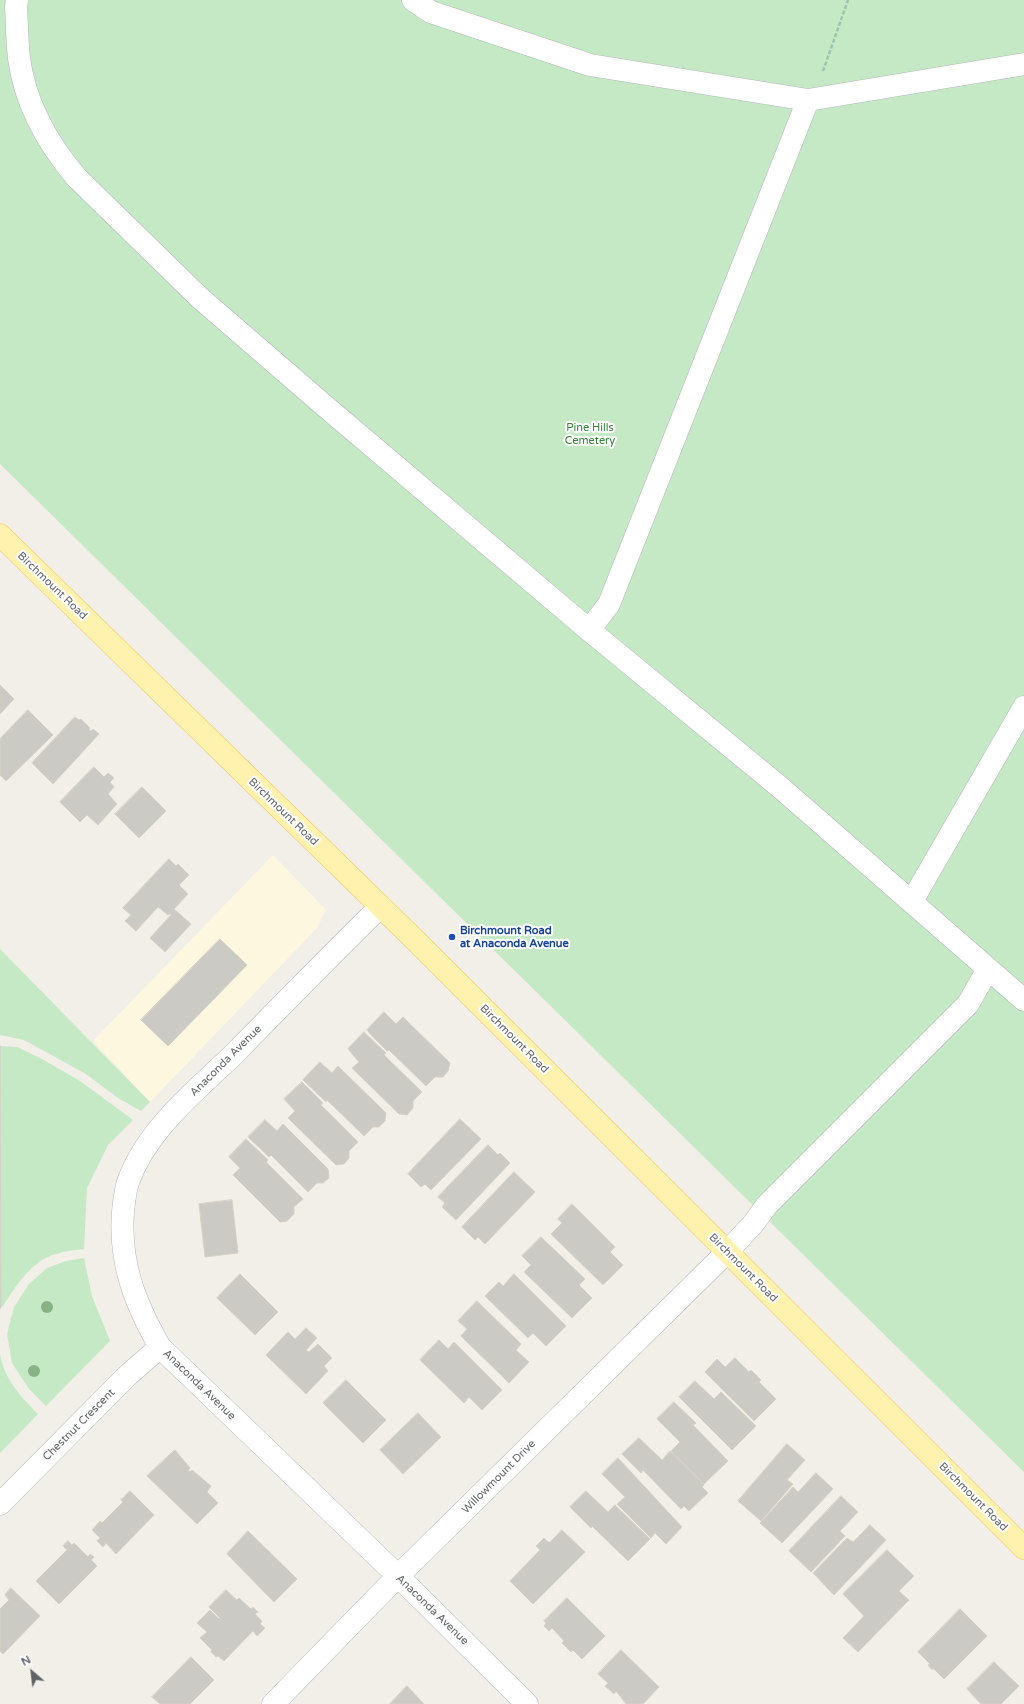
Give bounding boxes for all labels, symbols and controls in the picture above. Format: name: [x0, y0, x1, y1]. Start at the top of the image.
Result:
park label: Pine Hills Cemetery: [565, 421, 615, 447]
street label: Birchmount Road: [14, 549, 90, 623]
street label: Birchmount Road: [245, 775, 321, 849]
place label: Birchmount Road at Anaconda Avenue: [460, 924, 569, 950]
marker: Birchmount Road at Anaconda Avenue: [447, 932, 457, 942]
street label: Birchmount Road: [477, 1002, 551, 1076]
street label: Anaconda Avenue: [188, 1023, 264, 1099]
street label: Birchmount Road: [706, 1231, 780, 1305]
street label: Anaconda Avenue: [160, 1347, 238, 1423]
street label: Chestnut Crescent: [40, 1386, 118, 1464]
street label: Willowmount Drive: [459, 1437, 539, 1517]
street label: Birchmount Road: [936, 1460, 1010, 1534]
street label: Anaconda Avenue: [393, 1572, 471, 1648]
north arrow: [12, 1652, 52, 1692]
text: N: [19, 1653, 33, 1669]

